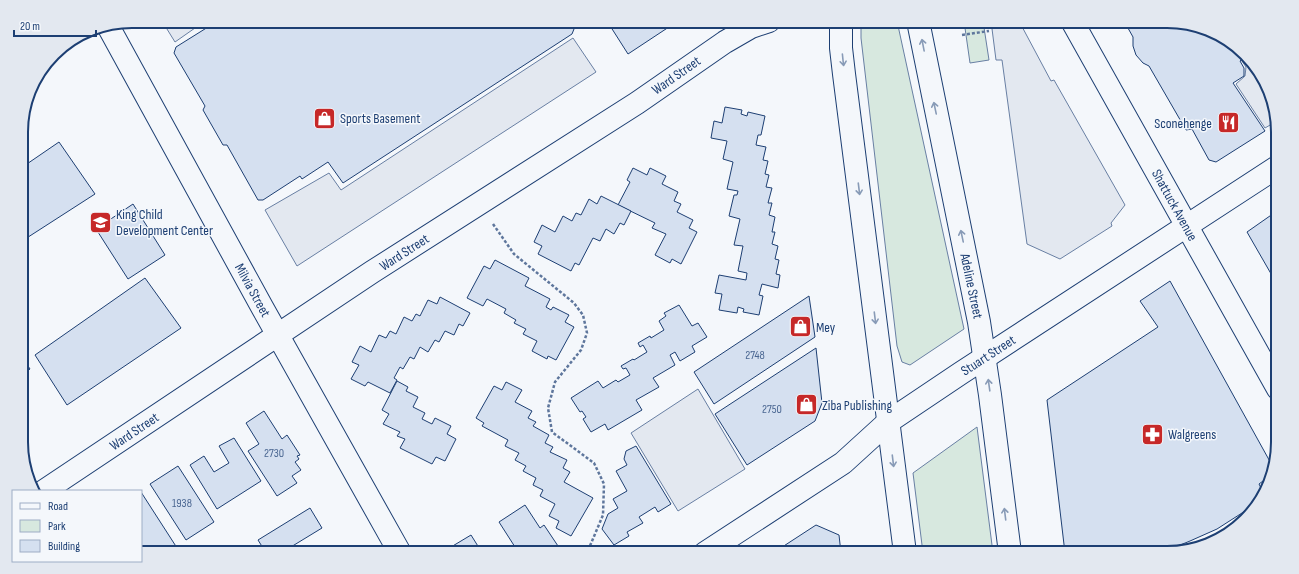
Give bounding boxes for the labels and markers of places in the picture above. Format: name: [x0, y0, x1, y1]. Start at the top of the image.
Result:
shop icon: Sports Basement: [312, 105, 338, 131]
place label: Sports Basement: [340, 110, 421, 127]
restaurant icon: Sconehenge: [1215, 110, 1241, 136]
place label: Sconehenge: [1154, 115, 1212, 132]
place label: King Child Development Center: [116, 206, 213, 239]
school or university icon: King Child Development Center: [87, 209, 113, 235]
shop icon: Mey: [788, 314, 814, 340]
place label: Mey: [816, 319, 836, 336]
shop icon: Ziba Publishing: [793, 392, 819, 418]
place label: Ziba Publishing: [822, 397, 893, 414]
pharmacy icon: Walgreens: [1140, 421, 1166, 447]
place label: Walgreens: [1168, 426, 1216, 443]

